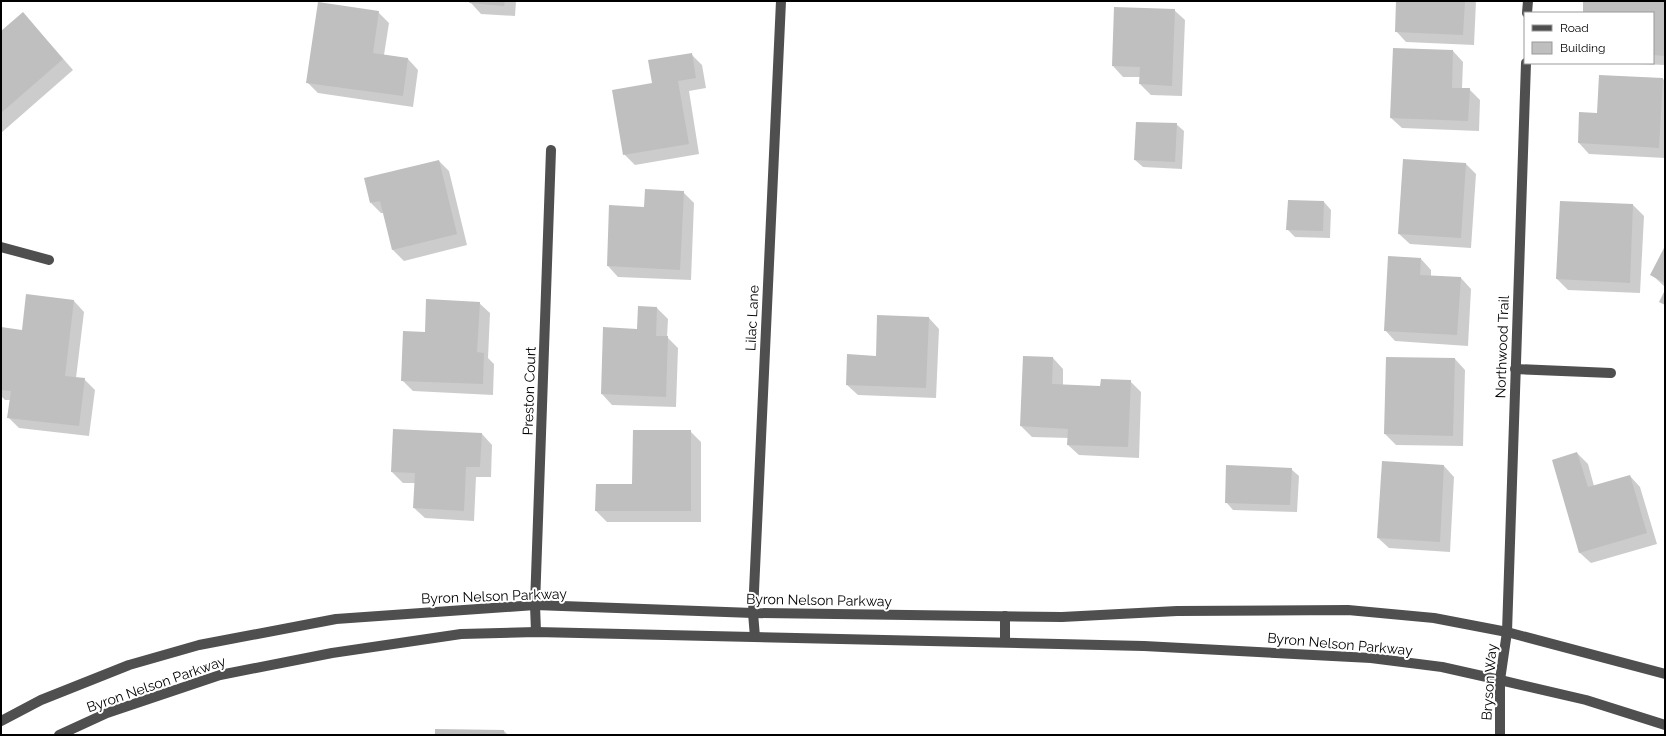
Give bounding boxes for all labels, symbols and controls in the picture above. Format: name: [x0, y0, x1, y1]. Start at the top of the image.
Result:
legend: [1524, 12, 1654, 64]
text: Road: [1560, 21, 1589, 35]
text: Building: [1560, 41, 1606, 55]
street label: Lilac Lane: [742, 285, 762, 351]
street label: Northwood Trail: [1492, 295, 1512, 399]
street label: Preston Court: [519, 346, 539, 436]
street label: Byron Nelson Parkway: [421, 585, 568, 607]
street label: Byron Nelson Parkway: [746, 591, 892, 609]
street label: Byron Nelson Parkway: [1267, 630, 1414, 658]
street label: Bryson Way: [1478, 643, 1500, 721]
street label: Byron Nelson Parkway: [84, 653, 228, 715]

